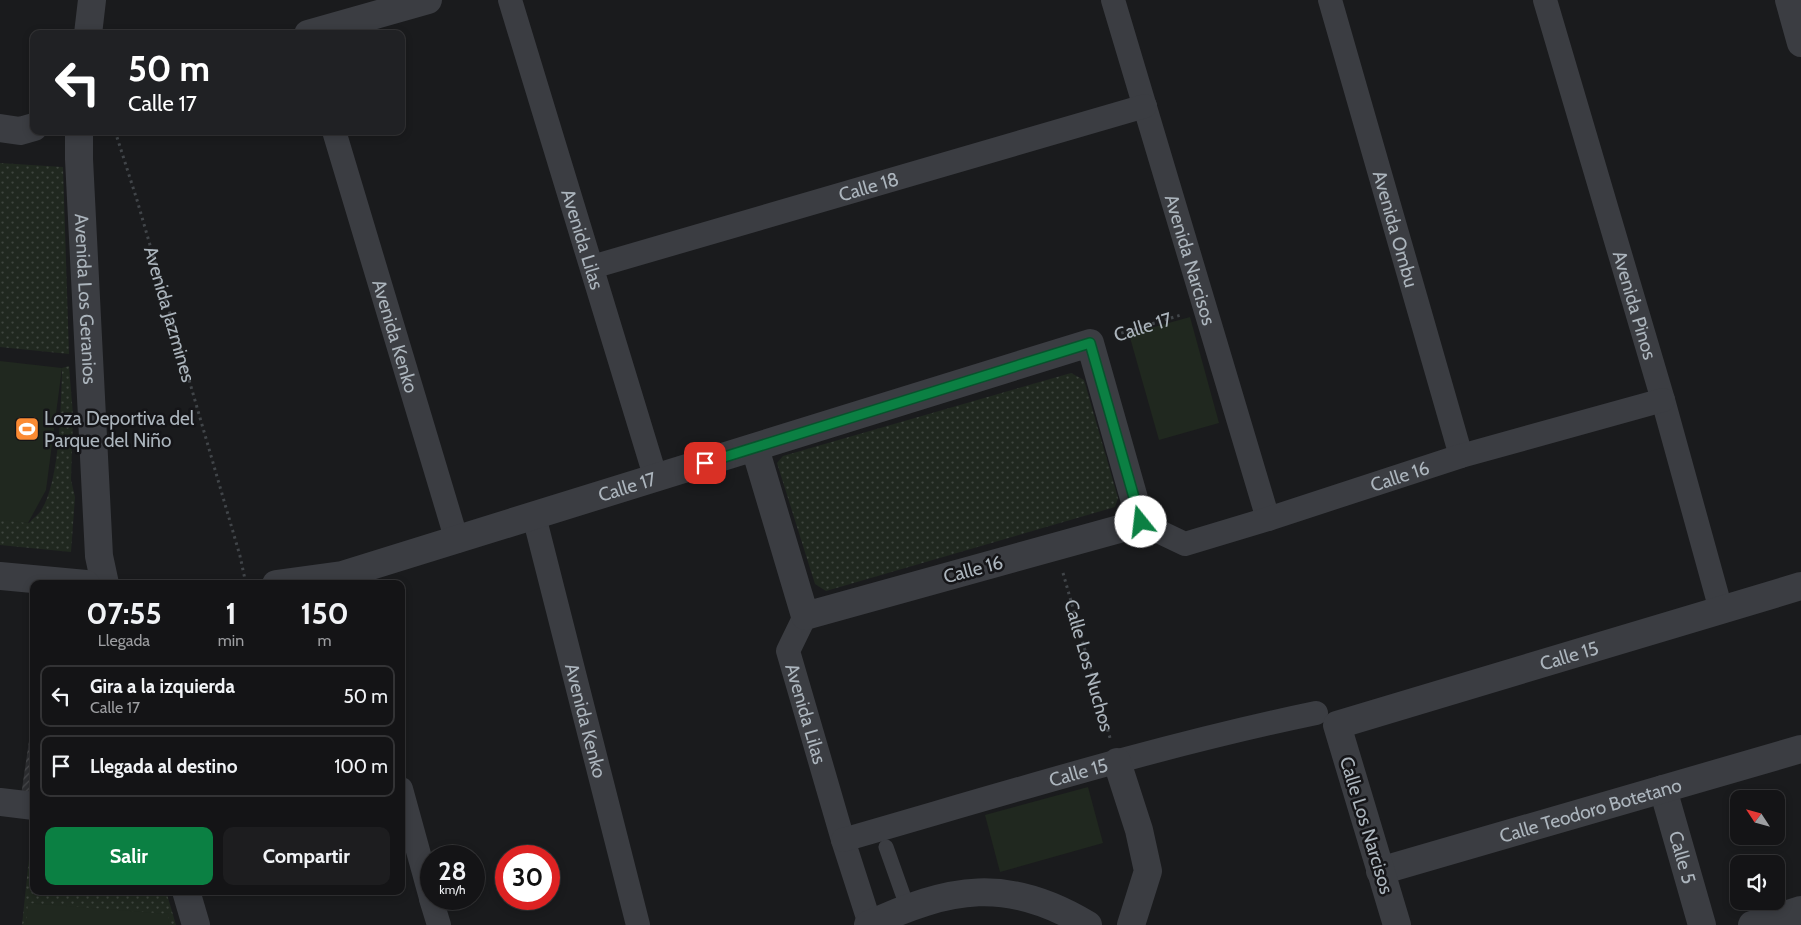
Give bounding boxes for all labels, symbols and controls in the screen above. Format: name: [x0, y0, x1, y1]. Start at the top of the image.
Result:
text: 50 m: [128, 47, 210, 90]
icon: left: [45, 50, 110, 115]
text: Calle 17: [128, 90, 197, 117]
street label: Calle 18: [836, 167, 901, 207]
street label: Avenida Ombu: [1368, 168, 1423, 290]
street label: Avenida Lilas: [556, 186, 609, 292]
street label: Avenida Narcisos: [1160, 192, 1221, 328]
street label: Avenida Los Geranios: [70, 213, 101, 385]
street label: Avenida Jazmines: [139, 243, 200, 385]
street label: Avenida Pinos: [1608, 248, 1661, 362]
street label: Avenida Kenko: [367, 276, 423, 396]
street label: Calle 17: [1111, 307, 1175, 347]
place label: Loza Deportiva del Parque del Niño: [44, 407, 195, 452]
sports icon: Loza Deportiva del Parque del Niño: [14, 416, 40, 442]
pin: [684, 442, 726, 484]
icon: arrive: [691, 449, 719, 477]
street label: Calle 16: [1367, 456, 1432, 497]
street label: Calle 17: [595, 467, 659, 507]
position arrow: [1114, 495, 1166, 547]
street label: Calle 16: [941, 551, 1005, 588]
text: 07:55: [86, 595, 162, 632]
text: 1: [225, 595, 237, 632]
text: 150: [300, 595, 349, 632]
street label: Calle Los Nuchos: [1059, 597, 1119, 734]
text: Llegada: [98, 631, 150, 650]
text: min: [218, 631, 244, 650]
text: m: [318, 631, 332, 650]
street label: Calle 15: [1537, 636, 1601, 676]
street label: Avenida Kenko: [560, 661, 611, 780]
street label: Avenida Lilas: [780, 661, 831, 767]
text: Gira a la izquierda: [90, 675, 235, 698]
icon: left: [47, 682, 75, 710]
text: 50 m: [344, 685, 388, 708]
text: Calle 17: [90, 698, 140, 717]
icon: arrive: [47, 752, 75, 780]
street label: Calle 15: [1046, 753, 1111, 792]
street label: Calle Los Narcisos: [1335, 754, 1398, 897]
text: Llegada al destino: [90, 755, 237, 778]
text: 100 m: [334, 755, 388, 778]
street label: Calle Teodoro Botetano: [1497, 773, 1684, 848]
north arrow: [1730, 790, 1785, 845]
map controls: [1730, 790, 1785, 910]
button: Salir: [45, 827, 213, 885]
button: Compartir: [223, 827, 390, 885]
street label: Calle 5: [1664, 828, 1701, 887]
speed limit sign: 30: [495, 845, 560, 910]
button: sound: [1730, 855, 1785, 910]
text: 28: [438, 856, 467, 886]
text: km/h: [439, 882, 466, 897]

